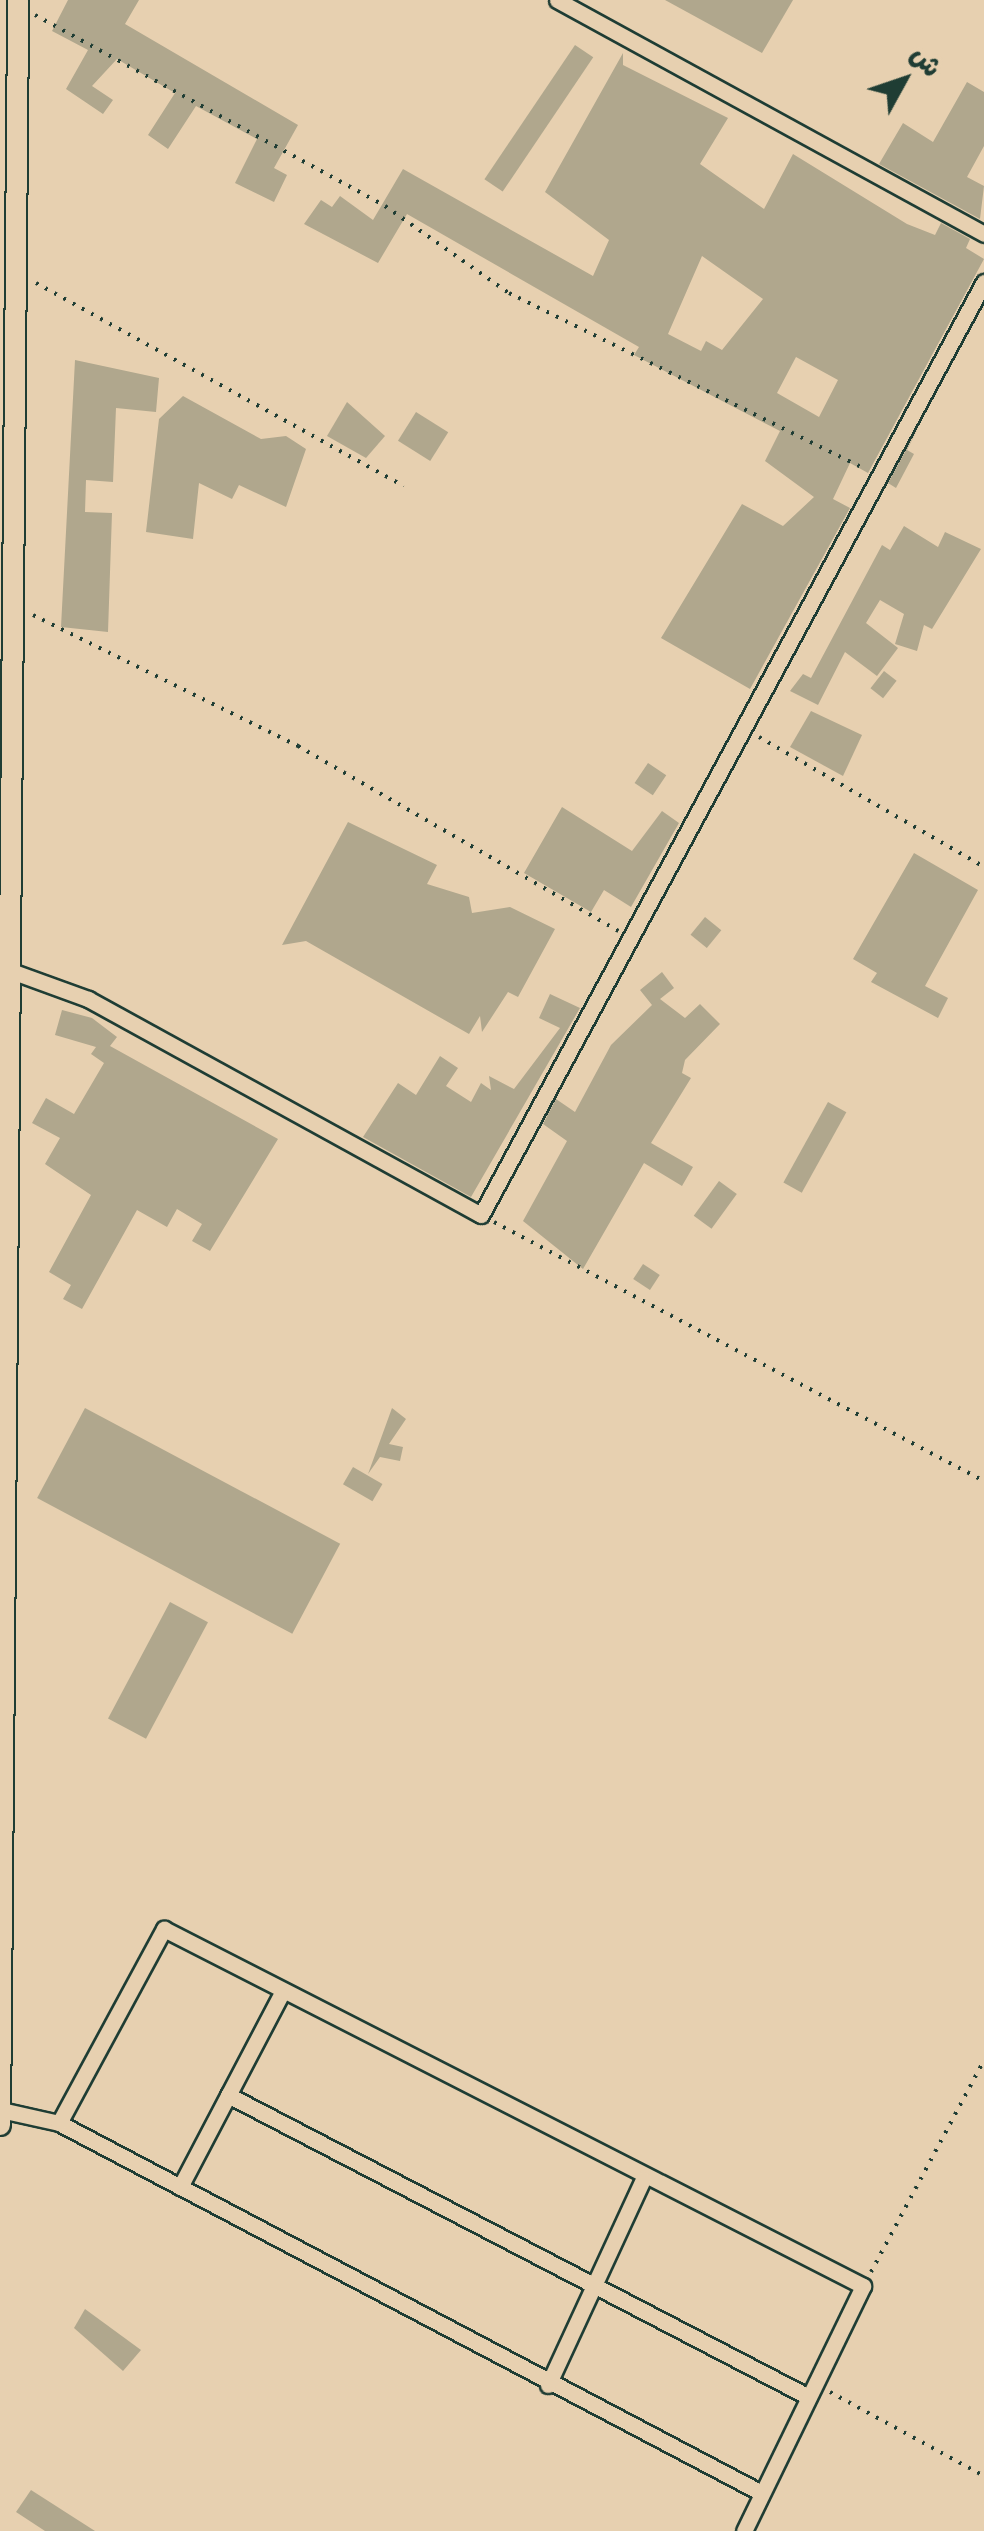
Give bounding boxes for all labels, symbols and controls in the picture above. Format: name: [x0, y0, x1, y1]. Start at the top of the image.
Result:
north arrow: [854, 30, 954, 130]
text: ش: [903, 37, 951, 85]

